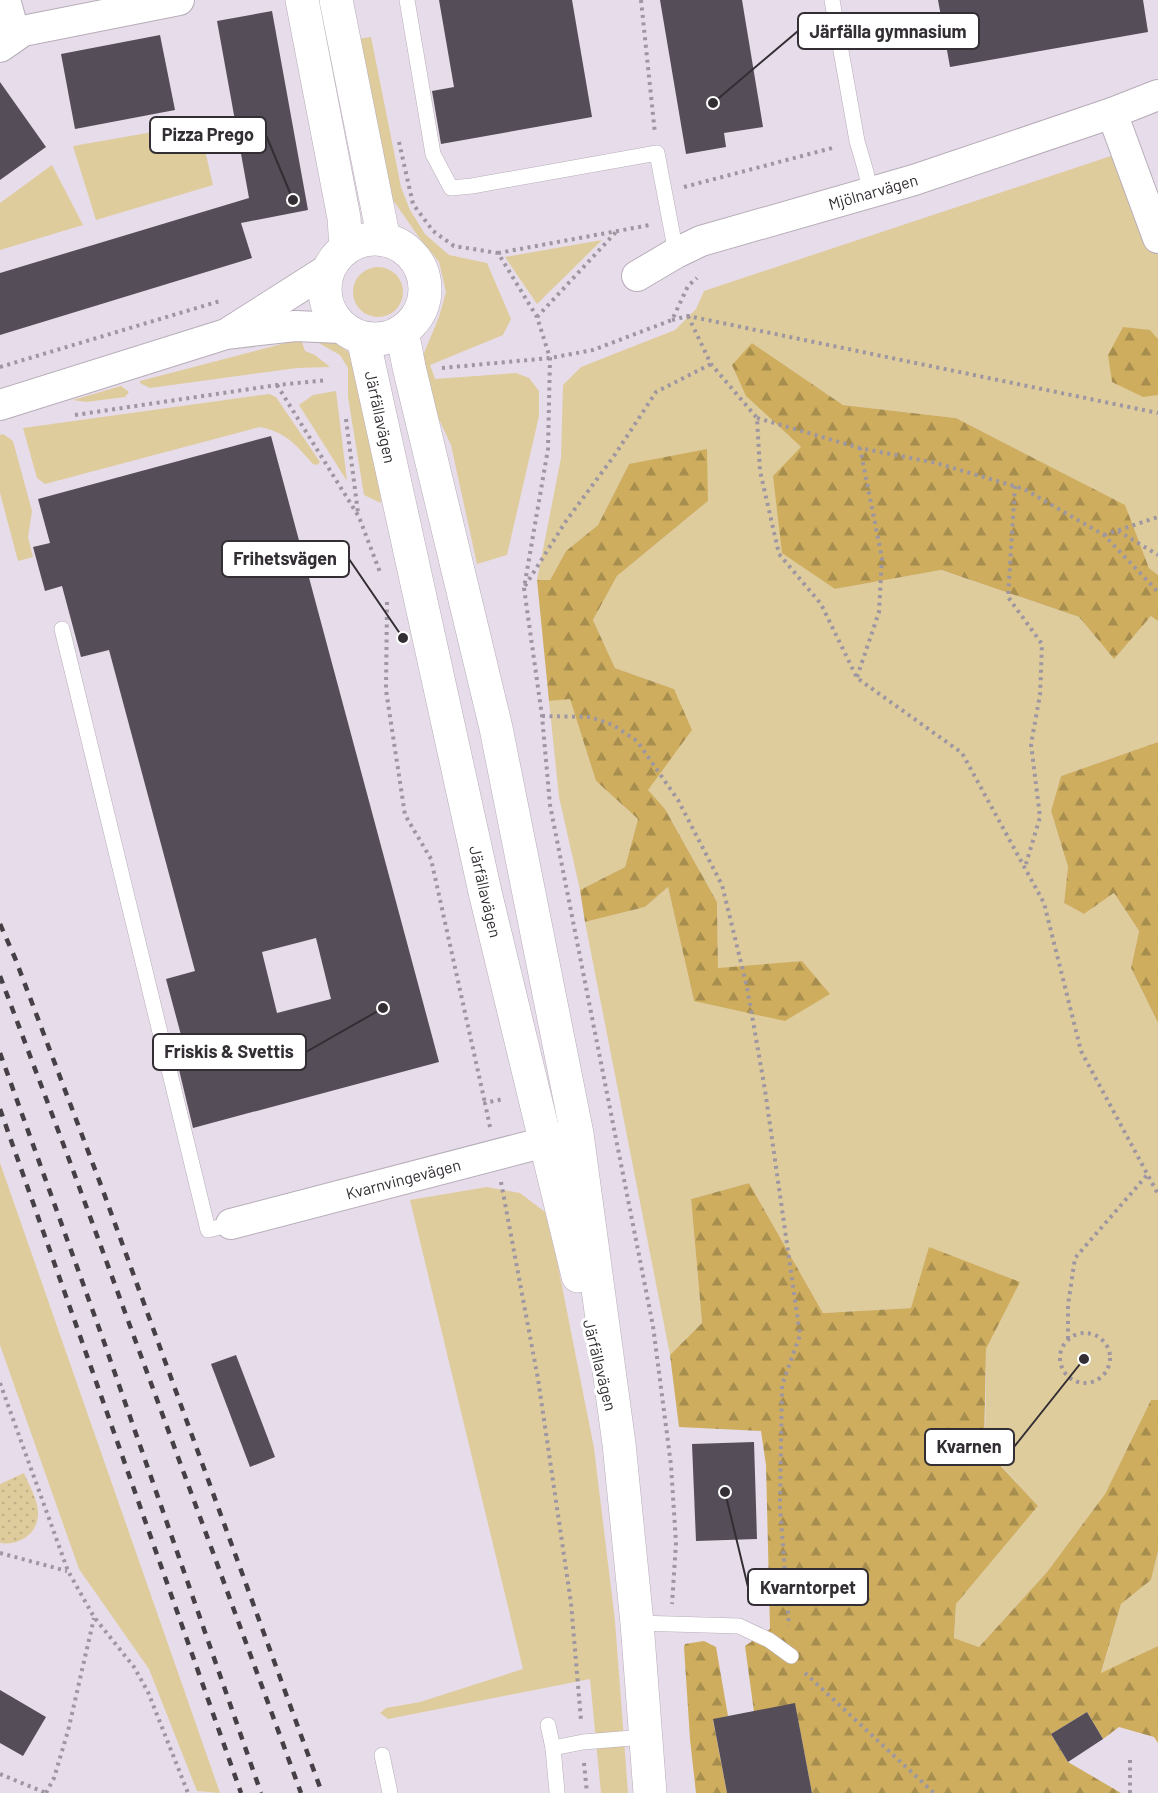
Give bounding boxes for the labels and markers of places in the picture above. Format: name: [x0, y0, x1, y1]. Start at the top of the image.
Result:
callout: Järfälla gymnasium: [798, 13, 979, 49]
callout: Pizza Prego: [150, 117, 266, 153]
callout: Frihetsvägen: [222, 541, 349, 577]
callout: Friskis & Svettis: [153, 1034, 306, 1070]
callout: Kvarnen: [925, 1429, 1014, 1465]
callout: Kvarntorpet: [748, 1569, 868, 1605]

